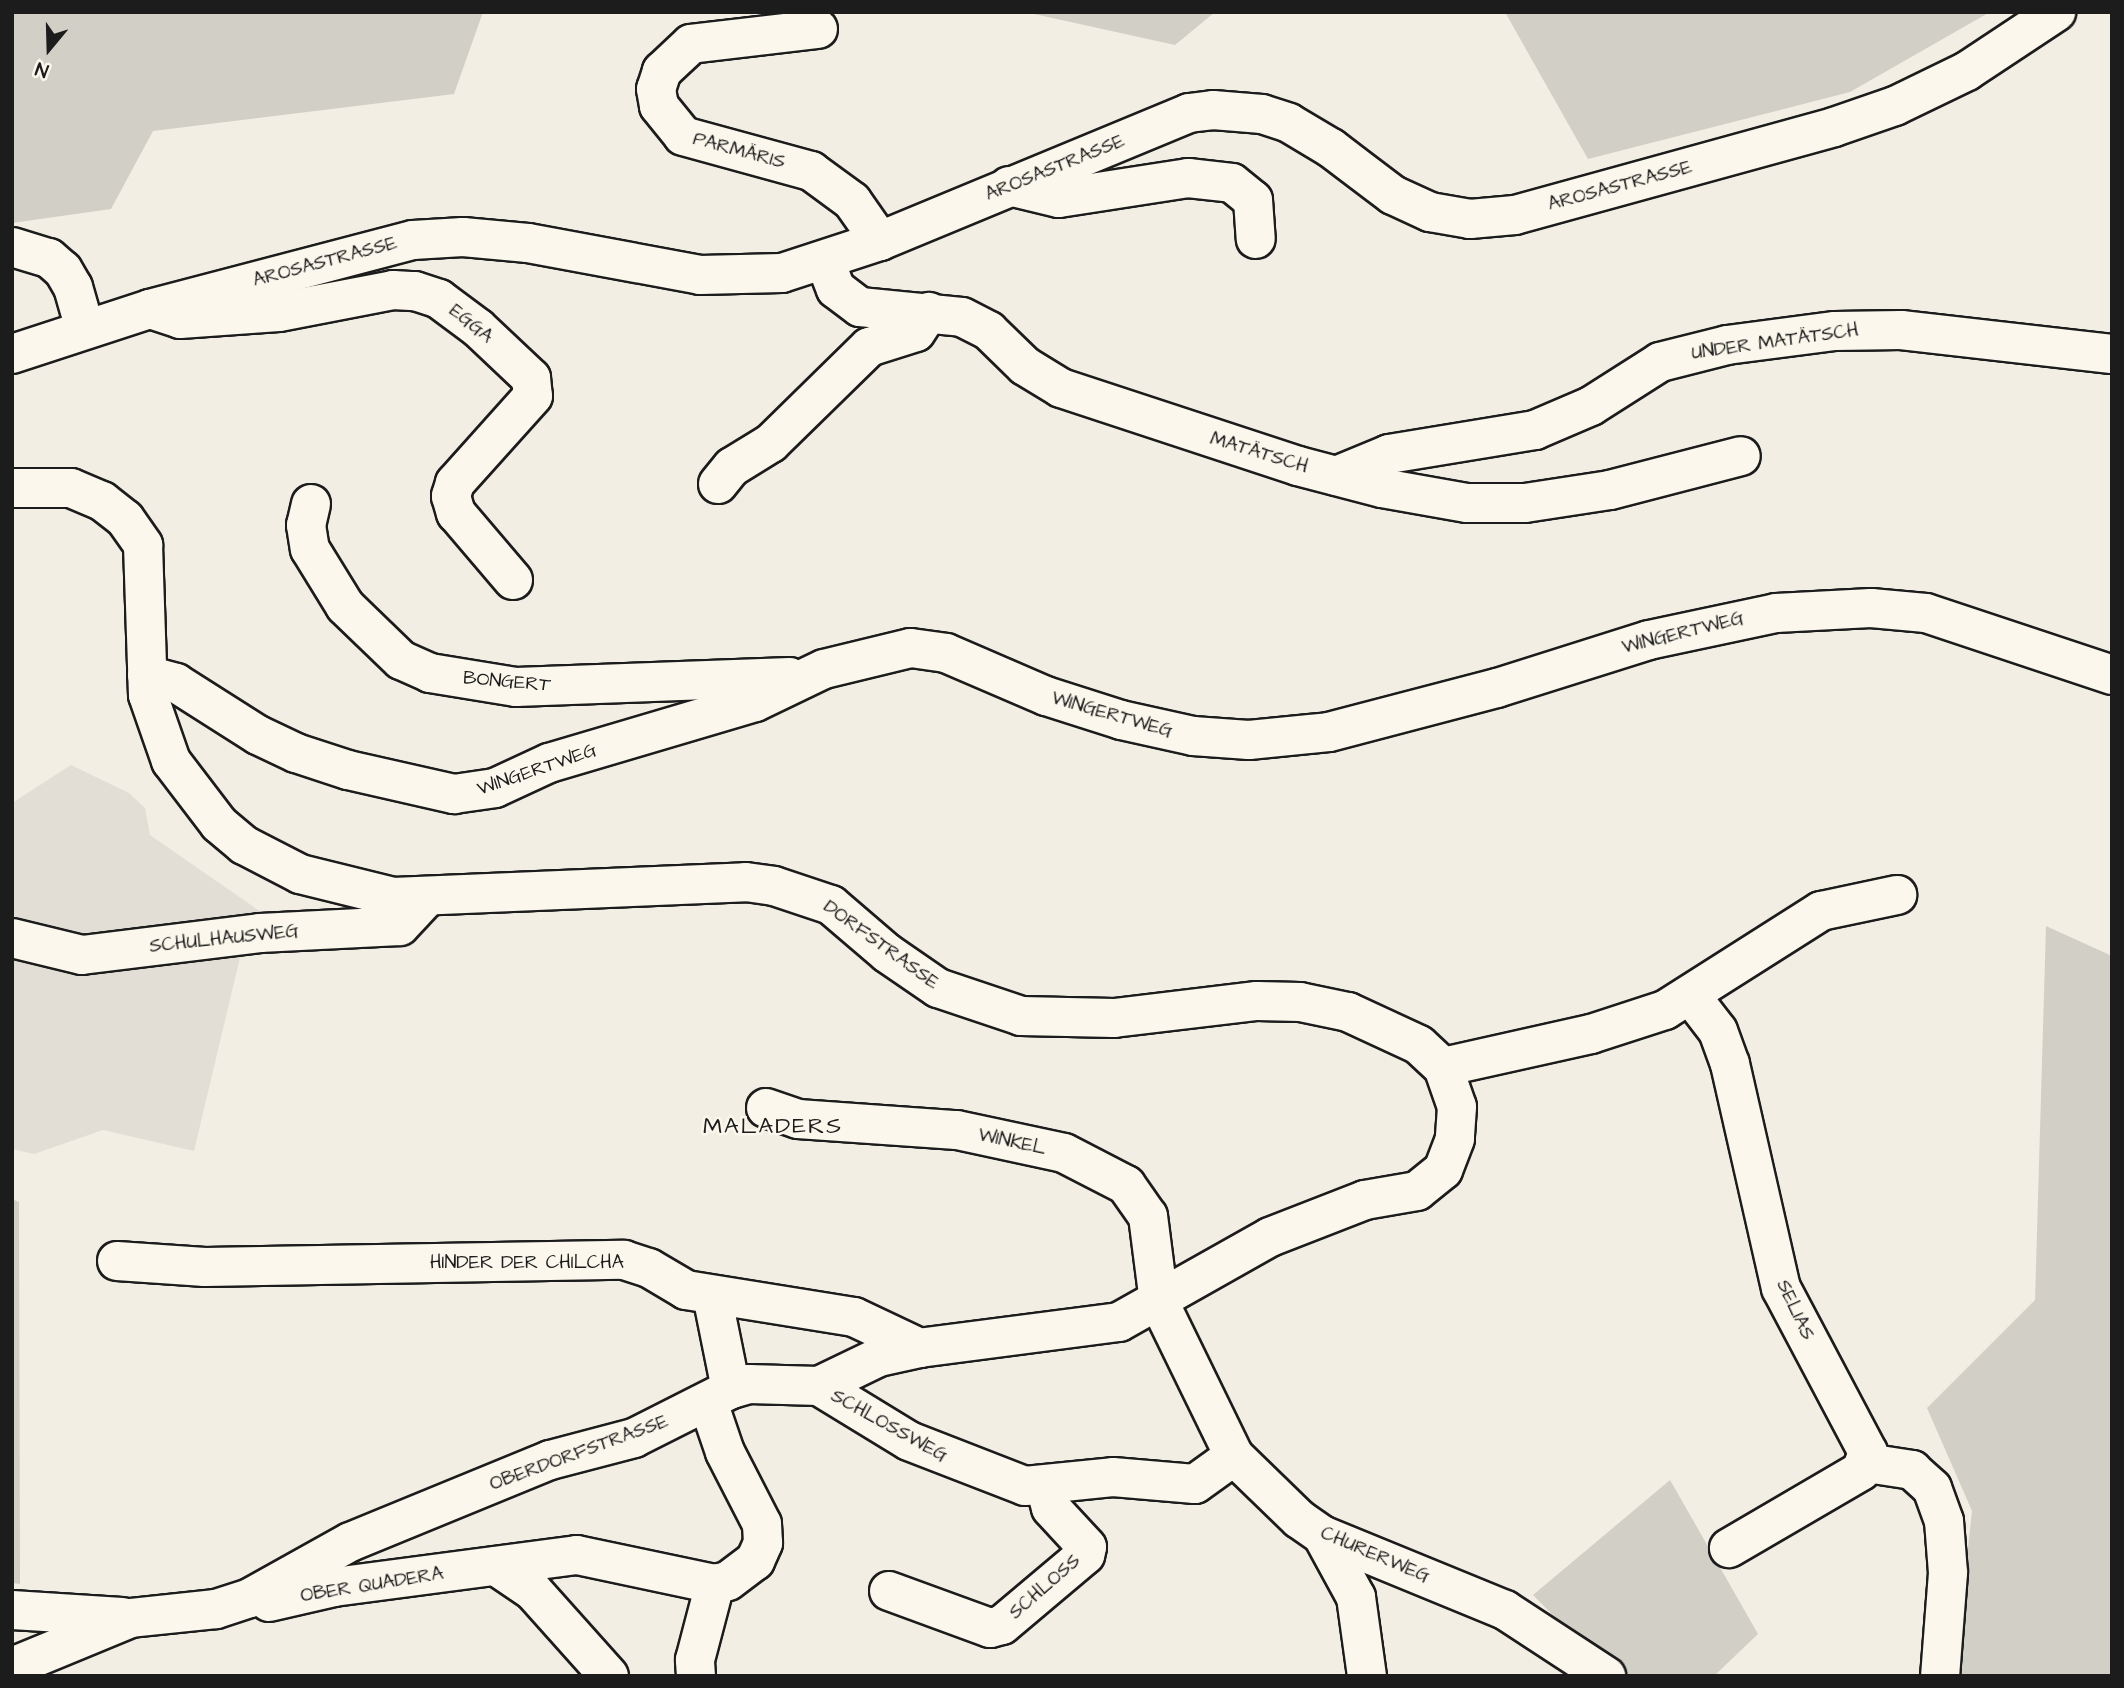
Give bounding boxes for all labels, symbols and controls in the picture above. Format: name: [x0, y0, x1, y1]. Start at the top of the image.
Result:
north arrow: [14, 14, 84, 84]
text: N: [32, 55, 52, 84]
street label: PARMÄRIS: [690, 128, 788, 174]
street label: AROSASTRASSE: [982, 130, 1128, 206]
street label: AROSASTRASSE: [1545, 156, 1695, 216]
street label: AROSASTRASSE: [250, 232, 400, 292]
street label: EGGA: [445, 299, 497, 349]
street label: UNDER MATÄTSCH: [1690, 319, 1860, 365]
street label: MATÄTSCH: [1207, 427, 1311, 479]
street label: WINGERTWEG: [1620, 607, 1746, 659]
street label: BONGERT: [462, 667, 552, 697]
street label: WINGERTWEG: [1049, 687, 1175, 743]
street label: WINGERTWEG: [474, 739, 600, 801]
street label: DORFSTRASSE: [819, 895, 943, 995]
street label: SCHULHAUSWEG: [148, 920, 300, 958]
district label: MALADERS: [704, 1112, 842, 1140]
street label: WINKEL: [976, 1124, 1048, 1160]
street label: HINDER DER CHILCHA: [430, 1252, 624, 1274]
street label: SELIAS: [1771, 1276, 1819, 1344]
street label: SCHLOSSWEG: [827, 1385, 951, 1467]
street label: OBERDORFSTRASSE: [487, 1410, 671, 1496]
street label: CHURERWEG: [1317, 1522, 1433, 1588]
street label: SCHLOSS: [1005, 1550, 1085, 1624]
street label: OBER QUADERA: [299, 1562, 445, 1608]

